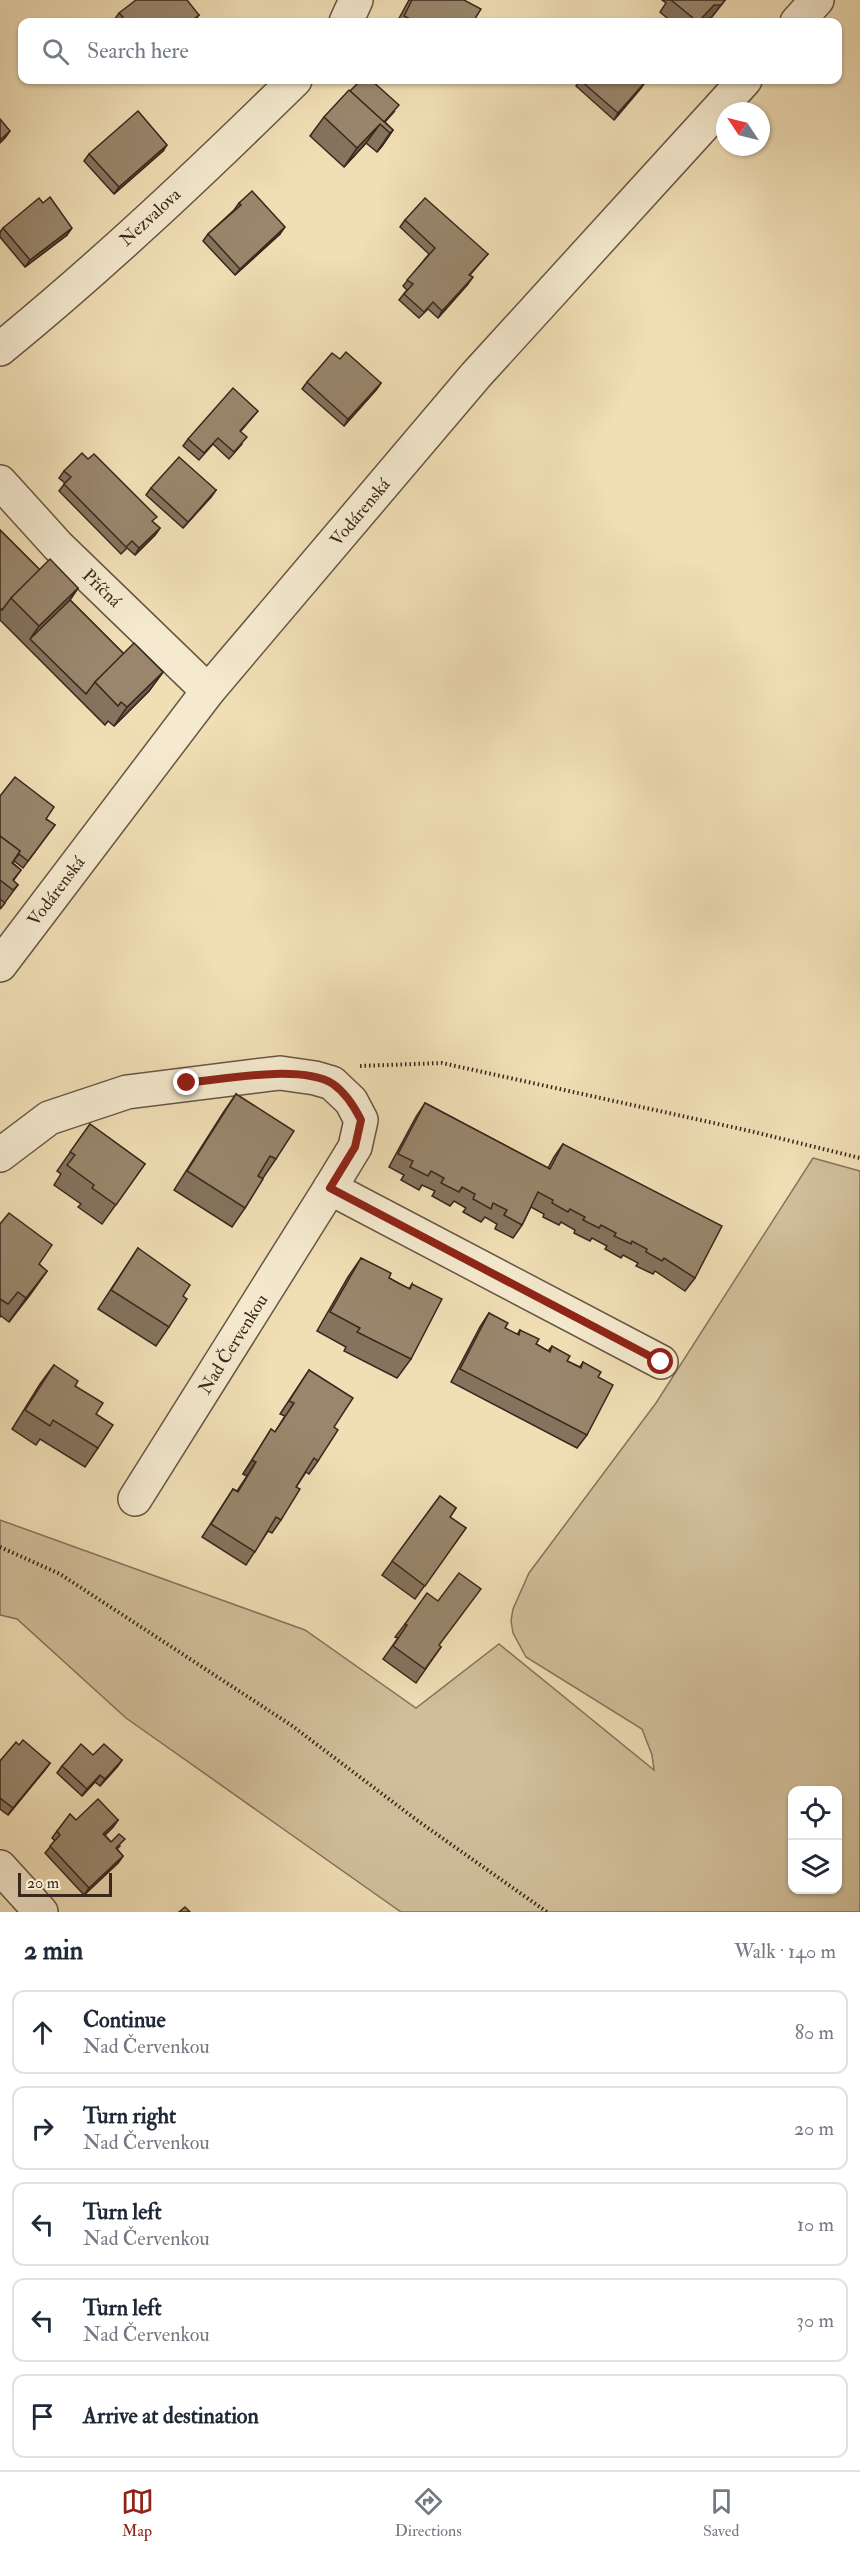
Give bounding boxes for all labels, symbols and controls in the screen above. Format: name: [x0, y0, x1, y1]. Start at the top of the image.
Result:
search box: [18, 18, 842, 84]
icon: search: [39, 35, 72, 68]
text: Search here: [87, 37, 189, 65]
north arrow: [716, 102, 770, 156]
street label: Nezvalova: [115, 183, 186, 251]
street label: Vodárenská: [325, 473, 396, 551]
street label: Příčná: [77, 564, 127, 613]
street label: Vodárenská: [23, 851, 91, 931]
route end: [173, 1069, 199, 1095]
street label: Nad Červenkou: [193, 1290, 273, 1399]
route start: [647, 1348, 673, 1374]
map controls: [788, 1786, 842, 1894]
button: locate: [788, 1786, 842, 1840]
button: layers: [788, 1840, 842, 1894]
scale bar: [18, 1870, 112, 1898]
text: 20 m: [27, 1873, 59, 1893]
text: 2 min: [24, 1935, 83, 1967]
text: Walk · 140 m: [734, 1939, 836, 1964]
text: Continue: [83, 2006, 166, 2034]
icon: ahead: [26, 2016, 59, 2049]
text: 80 m: [795, 2020, 834, 2045]
text: Nad Červenkou: [83, 2034, 210, 2059]
text: Turn right: [83, 2102, 176, 2130]
icon: right: [26, 2112, 59, 2145]
text: 20 m: [794, 2116, 834, 2141]
text: Nad Červenkou: [83, 2130, 210, 2155]
text: Turn left: [83, 2198, 162, 2226]
icon: left: [26, 2208, 59, 2241]
text: 10 m: [797, 2212, 834, 2237]
text: Nad Červenkou: [83, 2226, 210, 2251]
text: Turn left: [83, 2294, 162, 2322]
icon: left: [26, 2304, 59, 2337]
text: 30 m: [796, 2308, 834, 2333]
text: Nad Červenkou: [83, 2322, 210, 2347]
icon: arrive: [26, 2400, 59, 2433]
text: Arrive at destination: [83, 2402, 259, 2430]
tab: Map: [121, 2485, 154, 2541]
tab: Directions: [395, 2485, 462, 2541]
tab: Saved: [703, 2485, 739, 2541]

